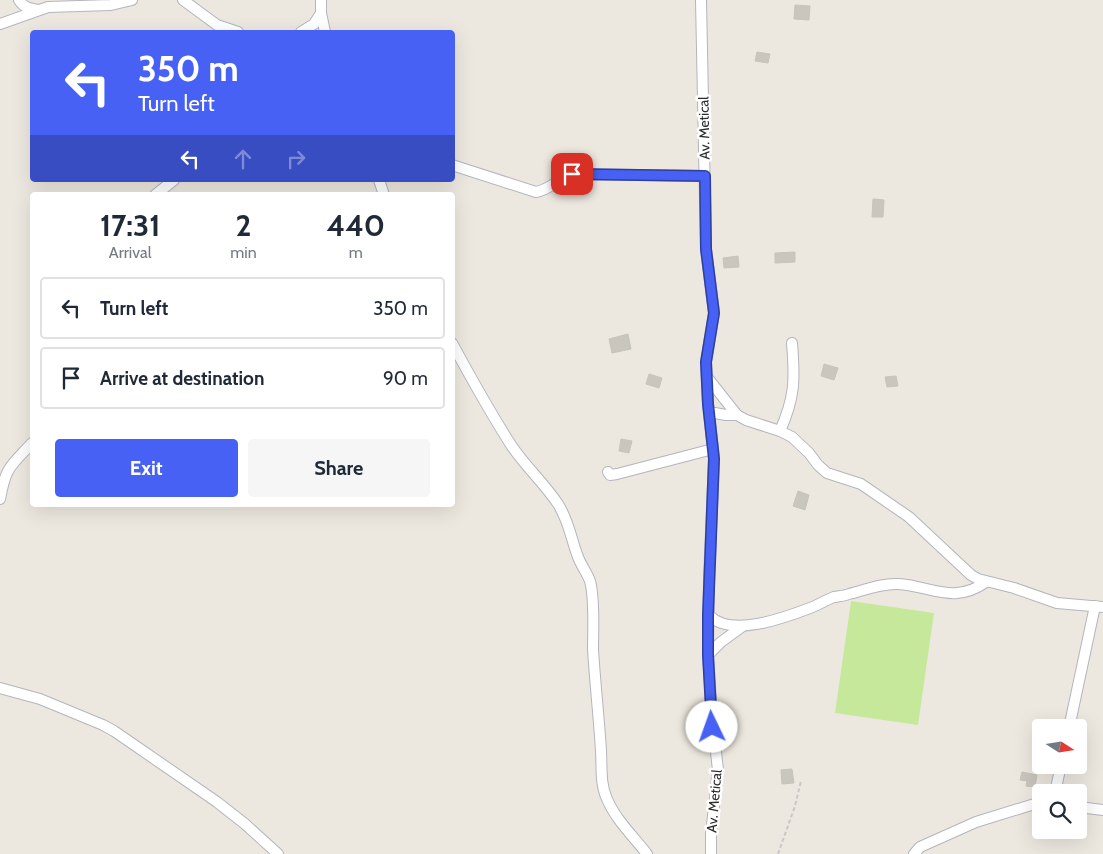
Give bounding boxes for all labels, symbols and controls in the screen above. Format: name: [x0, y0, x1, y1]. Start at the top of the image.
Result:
text: 350 m: [138, 47, 239, 90]
icon: left: [55, 50, 120, 115]
text: Turn left: [138, 90, 215, 117]
street label: Av. Metical: [694, 96, 714, 160]
icon: left: [176, 145, 204, 173]
icon: ahead: [229, 145, 257, 173]
icon: right: [282, 145, 310, 173]
pin: [551, 153, 593, 195]
icon: arrive: [558, 160, 586, 188]
text: 17:31: [100, 207, 160, 244]
text: 2: [235, 207, 251, 244]
text: 440: [327, 207, 385, 244]
text: Arrival: [109, 243, 151, 262]
text: min: [230, 243, 257, 262]
text: m: [349, 243, 363, 262]
icon: left: [57, 294, 85, 322]
text: Turn left: [100, 297, 168, 320]
text: 350 m: [373, 297, 428, 320]
icon: arrive: [57, 364, 85, 392]
text: Arrive at destination: [100, 367, 264, 390]
text: 90 m: [383, 367, 428, 390]
button: Exit: [55, 439, 238, 497]
button: Share: [248, 439, 430, 497]
position arrow: [685, 700, 737, 752]
north arrow: [1032, 719, 1088, 774]
map controls: [1032, 719, 1087, 839]
street label: Av. Metical: [702, 768, 726, 833]
button: search: [1032, 784, 1087, 839]

